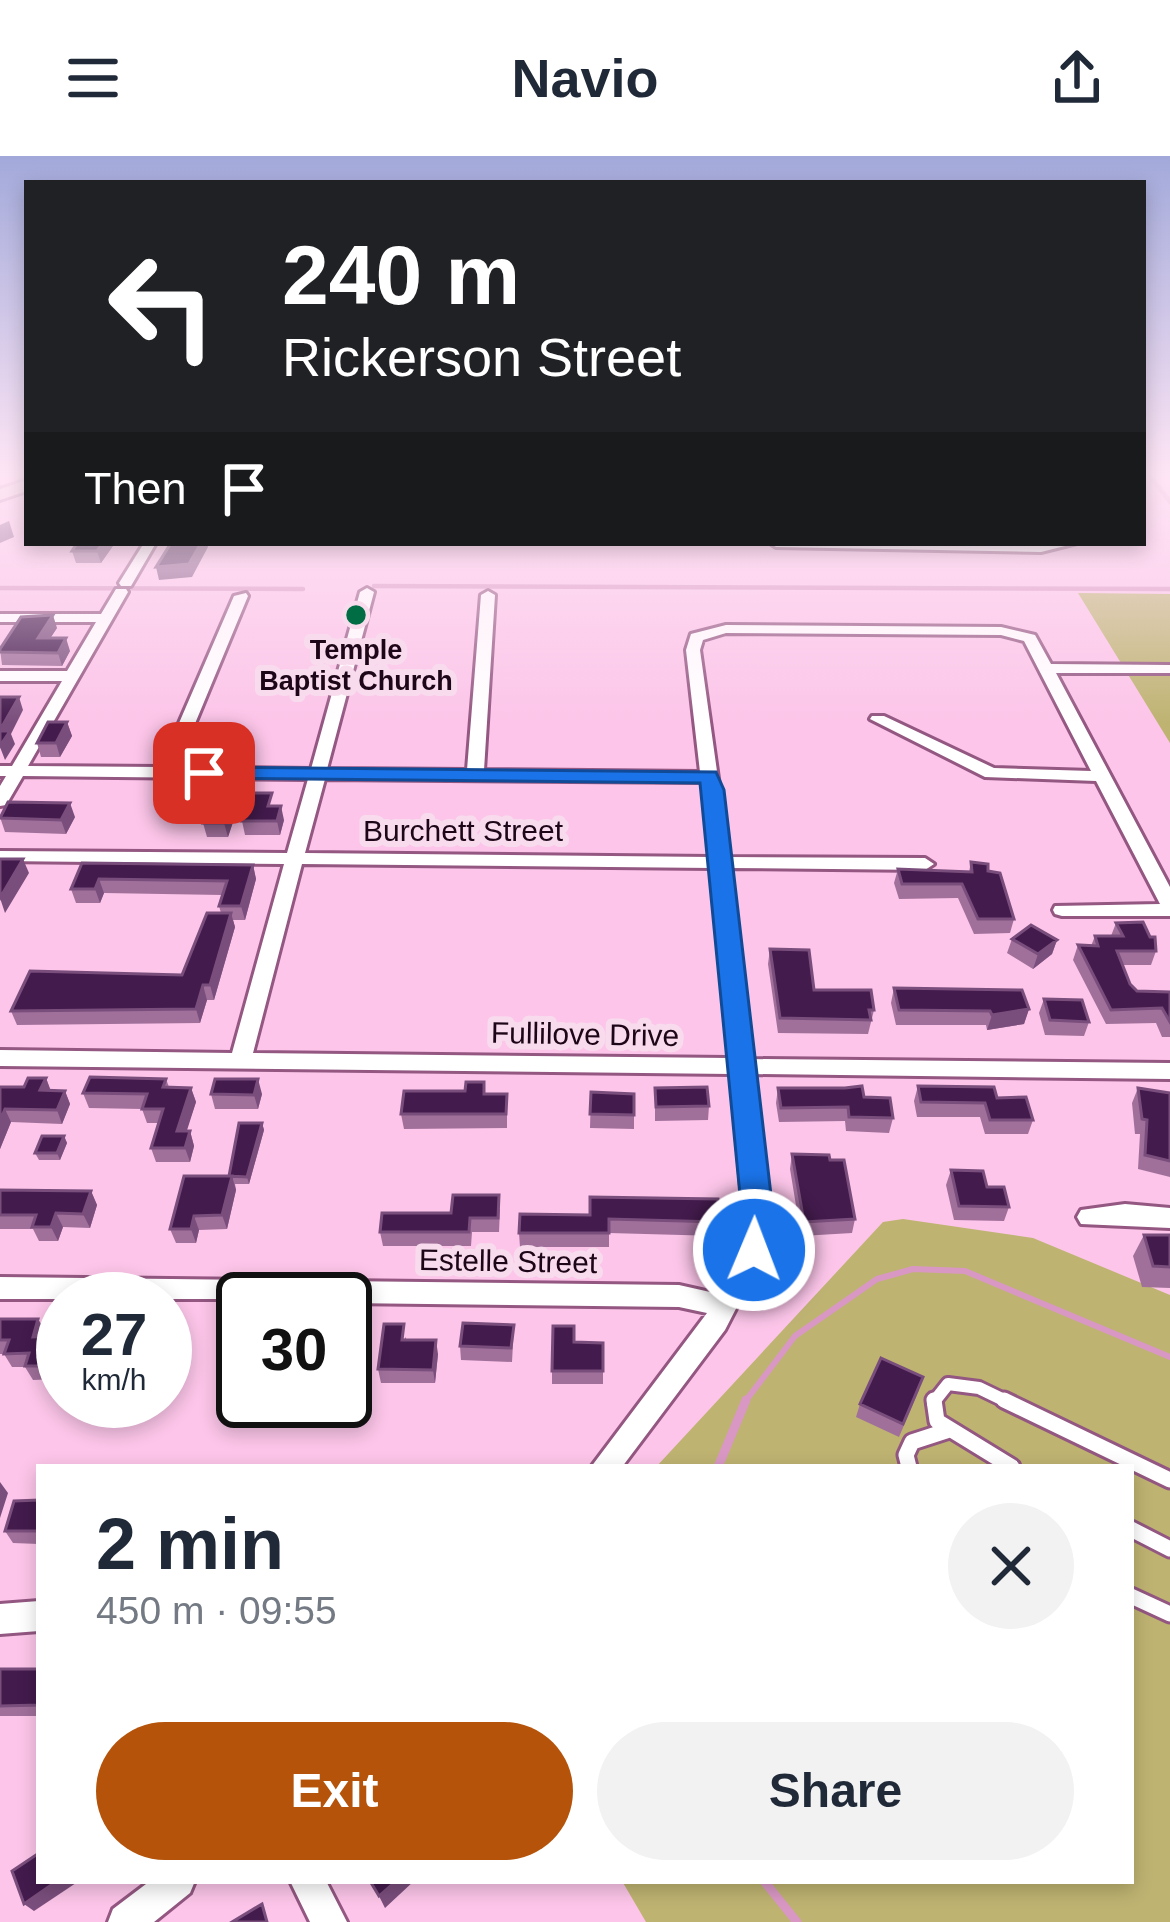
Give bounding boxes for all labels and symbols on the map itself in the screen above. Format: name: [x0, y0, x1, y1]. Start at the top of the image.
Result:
marker: Temple Baptist Church: [343, 602, 369, 628]
place label: Temple Baptist Church: [259, 635, 453, 696]
pin: [153, 722, 255, 824]
street label: Burchett Street: [363, 814, 564, 847]
street label: Fullilove Drive: [491, 1016, 679, 1052]
position arrow: [691, 1187, 817, 1313]
street label: Estelle Street: [419, 1243, 598, 1279]
speed limit sign: 30: [216, 1272, 372, 1428]

